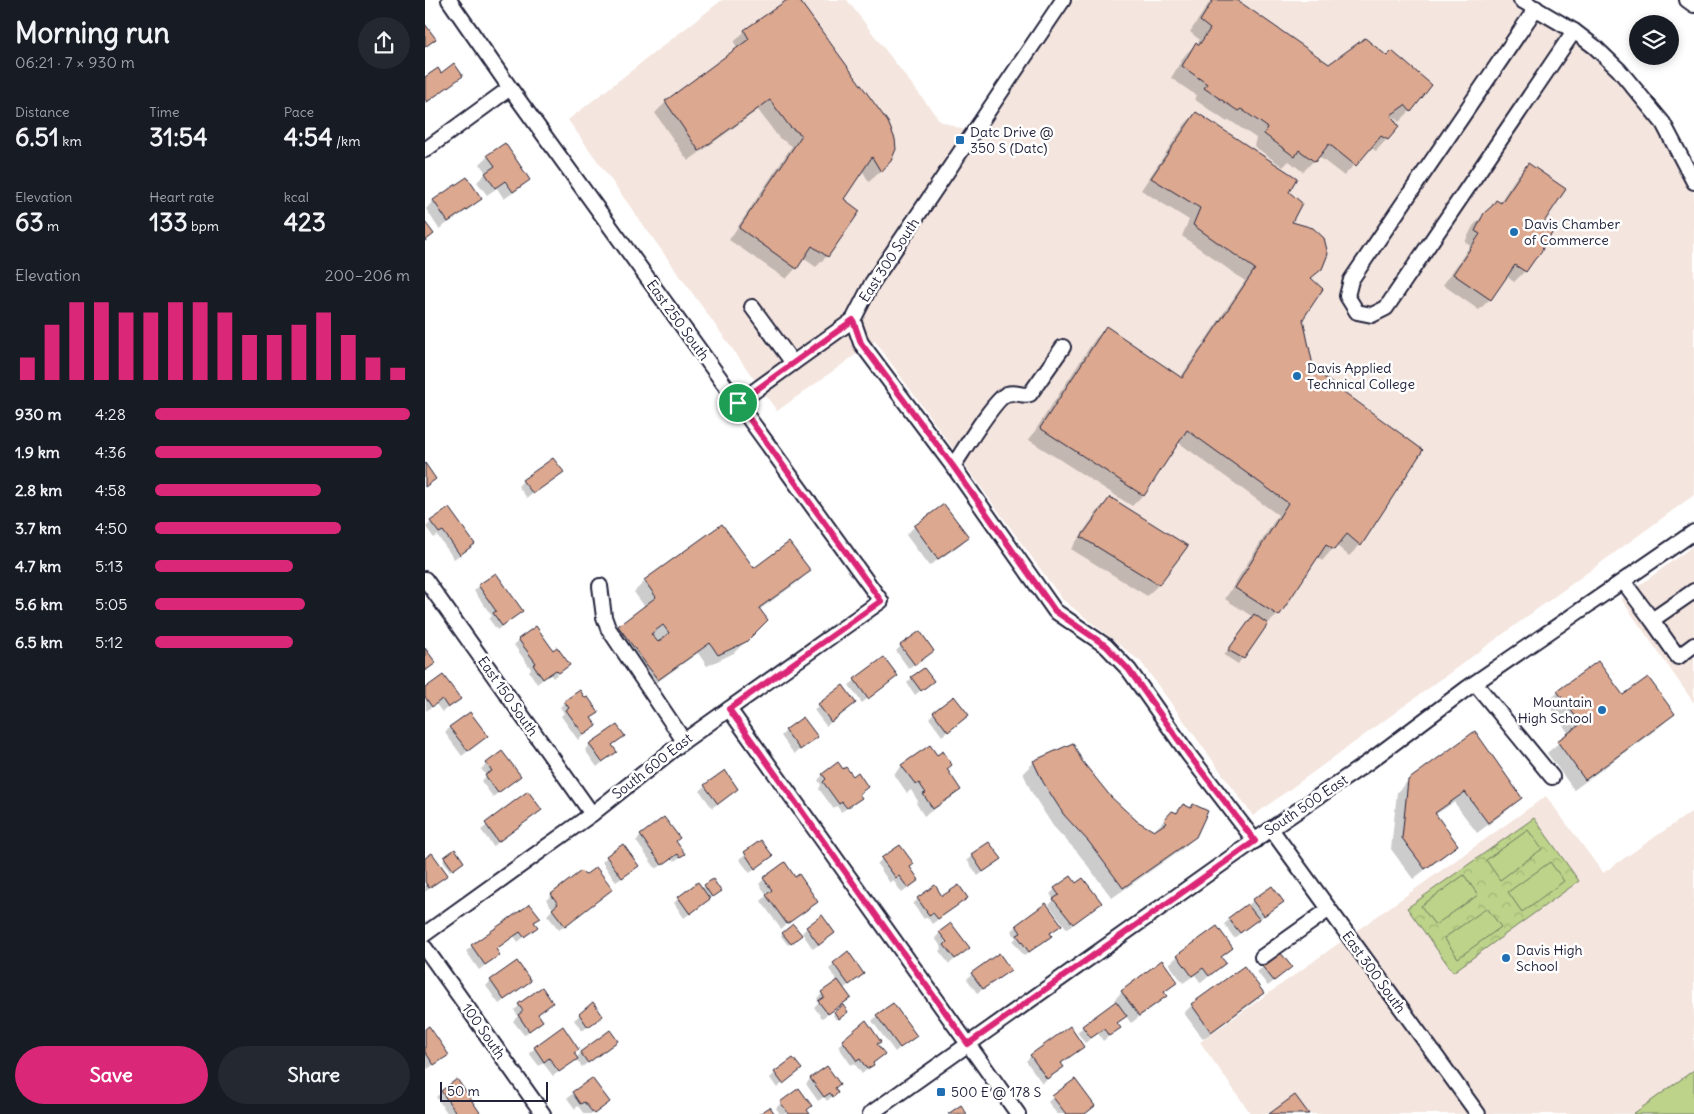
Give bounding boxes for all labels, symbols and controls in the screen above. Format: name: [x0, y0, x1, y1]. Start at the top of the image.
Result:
text: Morning run: [15, 15, 170, 51]
map controls: [1629, 15, 1679, 65]
button: layers: [1629, 15, 1679, 65]
button: share: [358, 17, 410, 69]
text: 06:21 · 7 × 930 m: [15, 52, 135, 72]
text: Distance: [15, 103, 70, 121]
text: Time: [149, 103, 180, 121]
text: Pace: [284, 103, 314, 121]
text: 6.51: [15, 121, 59, 153]
text: 31:54: [149, 121, 208, 153]
text: 4:54: [284, 121, 333, 153]
place label: Datc Drive @ 350 S (Datc): [970, 123, 1054, 157]
text: km: [59, 132, 82, 150]
text: /km: [333, 132, 360, 150]
marker: Datc Drive @ 350 S (Datc): [954, 134, 966, 146]
text: Elevation: [15, 188, 72, 206]
text: Heart rate: [149, 188, 214, 206]
text: kcal: [284, 188, 309, 206]
text: 63: [15, 206, 44, 238]
text: 133: [149, 206, 188, 238]
text: 423: [284, 206, 326, 238]
street label: East 300 South: [855, 215, 923, 305]
place label: Davis Chamber of Commerce: [1524, 215, 1620, 249]
text: m: [44, 217, 59, 235]
text: bpm: [188, 217, 219, 235]
marker: Davis Chamber of Commerce: [1508, 226, 1520, 238]
text: Elevation: [15, 265, 81, 285]
text: 200–206 m: [325, 265, 410, 285]
street label: East 250 South: [643, 276, 713, 364]
place label: Davis Applied Technical College: [1307, 359, 1415, 393]
marker: Davis Applied Technical College: [1291, 370, 1303, 382]
pin: [717, 382, 759, 424]
icon: arrive: [724, 389, 752, 417]
text: 930 m: [15, 404, 62, 424]
text: 4:28: [95, 404, 126, 424]
text: 1.9 km: [15, 442, 60, 462]
text: 4:36: [95, 442, 126, 462]
text: 2.8 km: [15, 480, 62, 500]
text: 4:58: [95, 480, 126, 500]
text: 3.7 km: [15, 518, 61, 538]
text: 4:50: [95, 518, 128, 538]
text: 4.7 km: [15, 556, 61, 576]
text: 5:13: [95, 556, 123, 576]
text: 5.6 km: [15, 594, 63, 614]
text: 5:05: [95, 594, 128, 614]
text: 6.5 km: [15, 632, 63, 652]
text: 5:12: [95, 632, 123, 652]
street label: East 150 South: [474, 653, 542, 739]
place label: Mountain High School: [1518, 693, 1592, 727]
marker: Mountain High School: [1596, 704, 1608, 716]
street label: South 600 East: [608, 729, 696, 803]
street label: South 500 East: [1261, 770, 1351, 840]
street label: East 300 South: [1338, 928, 1410, 1016]
place label: Davis High School: [1516, 941, 1583, 975]
marker: Davis High School: [1500, 952, 1512, 964]
street label: 100 South: [458, 1000, 510, 1062]
button: Save: [15, 1046, 208, 1104]
button: Share: [218, 1046, 410, 1104]
scale bar: [440, 1079, 547, 1102]
text: 50 m: [447, 1082, 480, 1100]
place label: 500 E @ 178 S: [951, 1083, 1042, 1101]
marker: 500 E @ 178 S: [935, 1086, 947, 1098]

